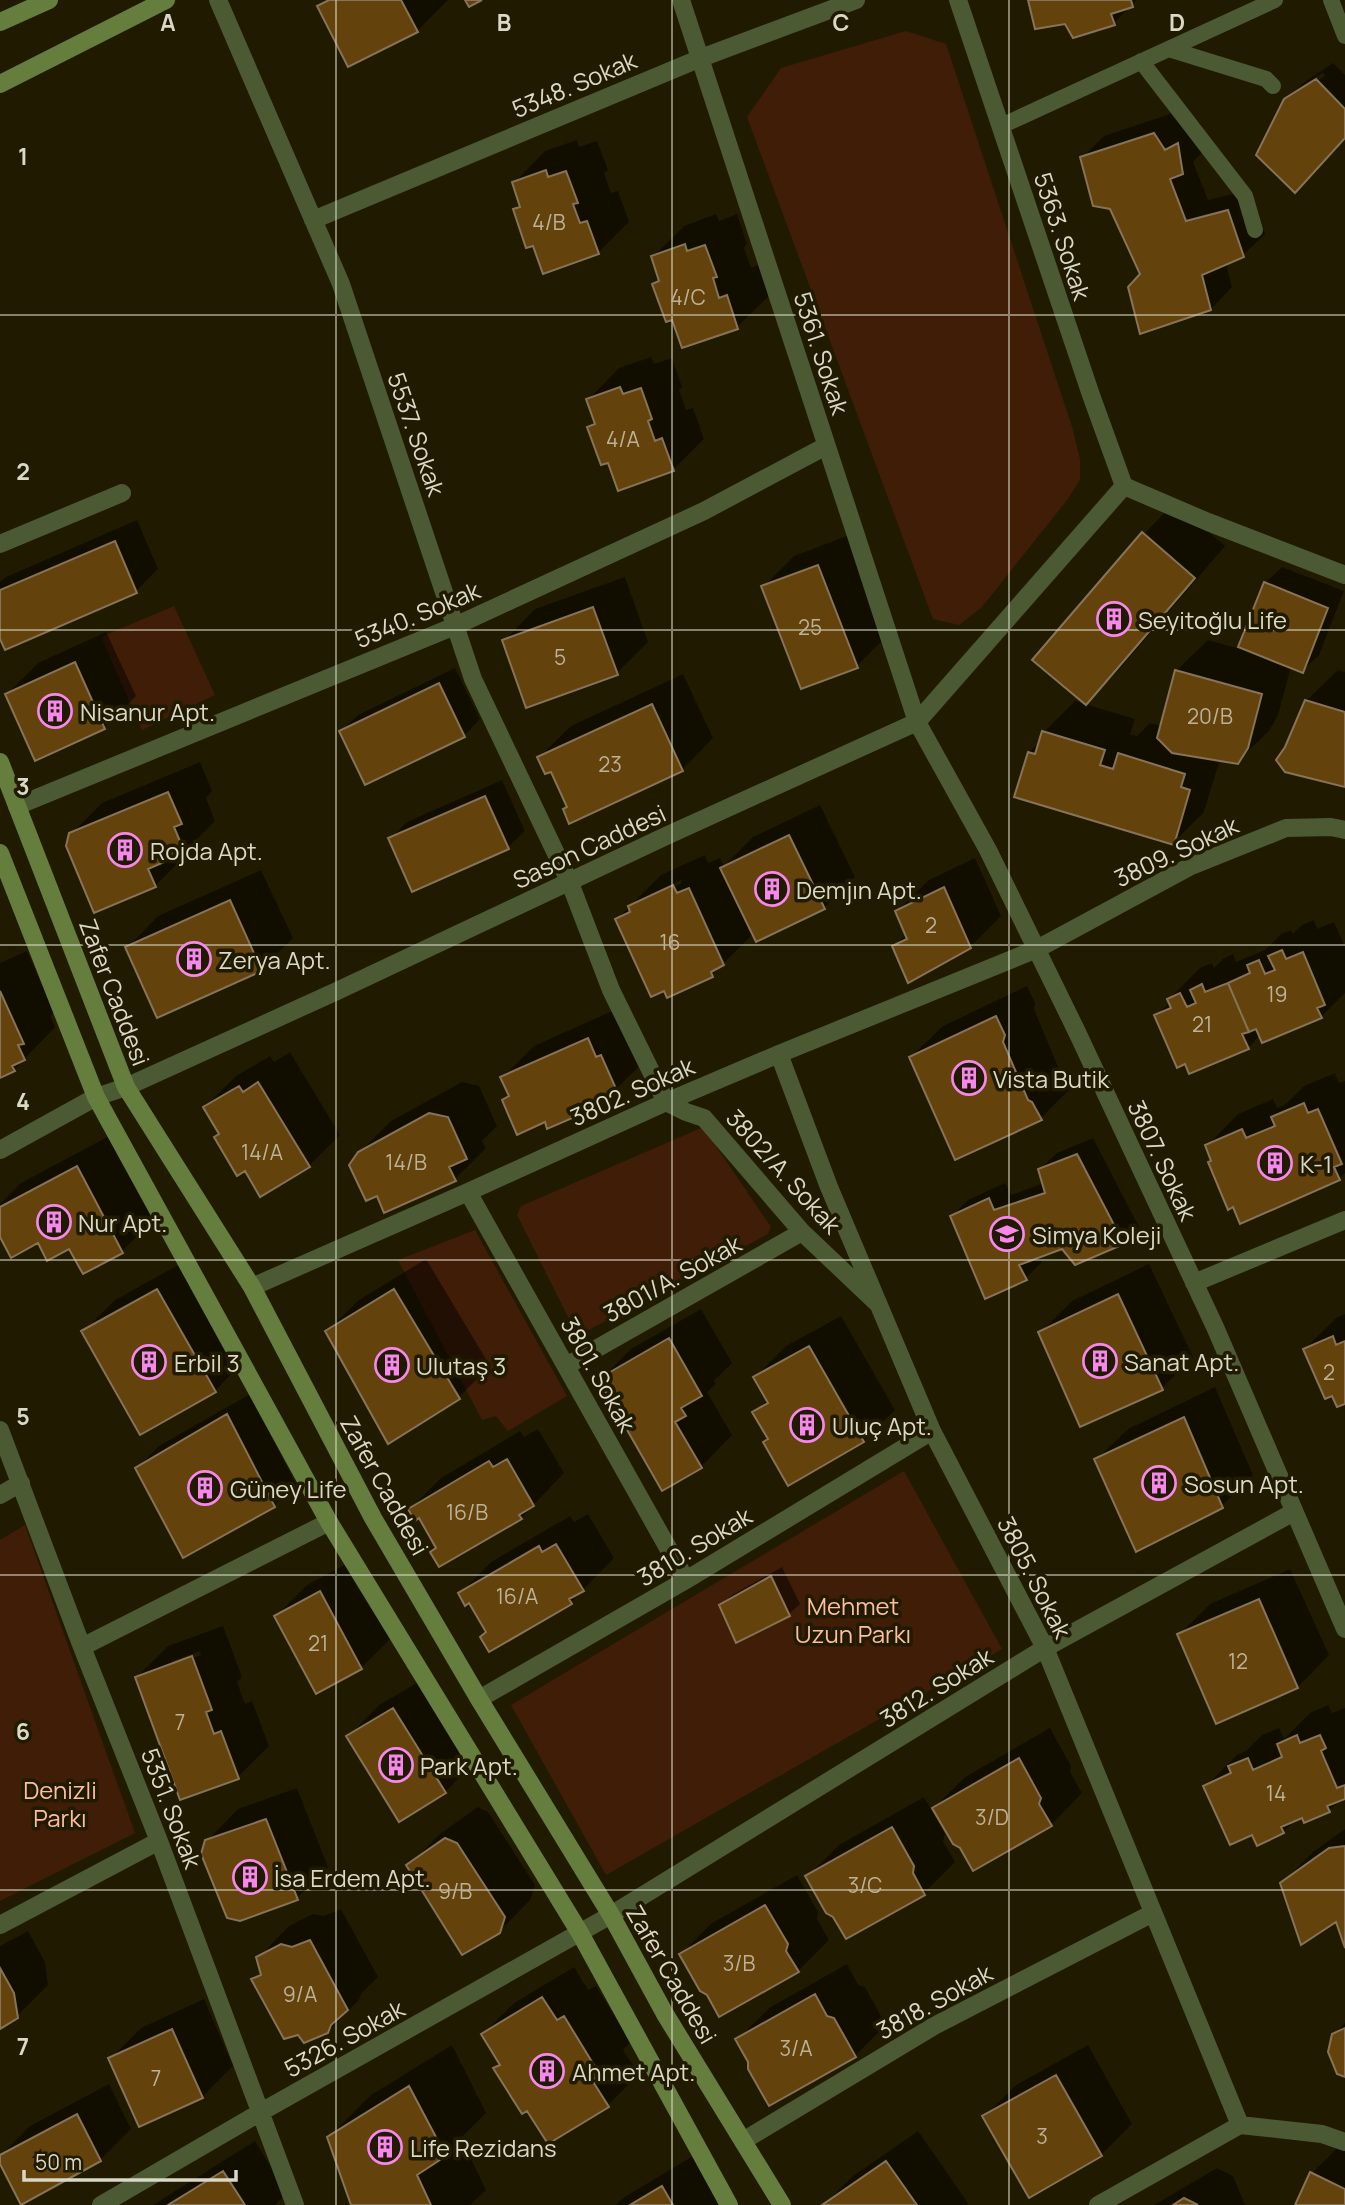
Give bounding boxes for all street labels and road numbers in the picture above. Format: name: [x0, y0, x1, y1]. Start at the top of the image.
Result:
street label: 5348. Sokak: [507, 43, 642, 125]
street label: 5363. Sokak: [1027, 168, 1099, 305]
street label: 5361. Sokak: [787, 287, 858, 420]
street label: 5537. Sokak: [380, 368, 454, 501]
street label: 5340. Sokak: [349, 572, 486, 655]
street label: Sason Caddesi: [507, 796, 671, 896]
street label: 3809. Sokak: [1109, 807, 1244, 894]
street label: Zafer Caddesi: [72, 914, 158, 1070]
street label: 3802. Sokak: [565, 1049, 700, 1133]
street label: 3807. Sokak: [1121, 1094, 1206, 1227]
street label: 3802/A. Sokak: [719, 1102, 850, 1241]
street label: 3801/A. Sokak: [597, 1226, 748, 1329]
street label: 3801. Sokak: [554, 1310, 645, 1439]
street label: Zafer Caddesi: [333, 1409, 437, 1561]
street label: 3810. Sokak: [631, 1498, 758, 1593]
street label: 3805. Sokak: [990, 1510, 1080, 1645]
street label: 3812. Sokak: [873, 1639, 1000, 1735]
street label: 5351. Sokak: [134, 1743, 210, 1874]
street label: Zafer Caddesi: [619, 1899, 725, 2049]
street label: 3818. Sokak: [870, 1955, 999, 2046]
street label: 5326. Sokak: [278, 1991, 411, 2085]

